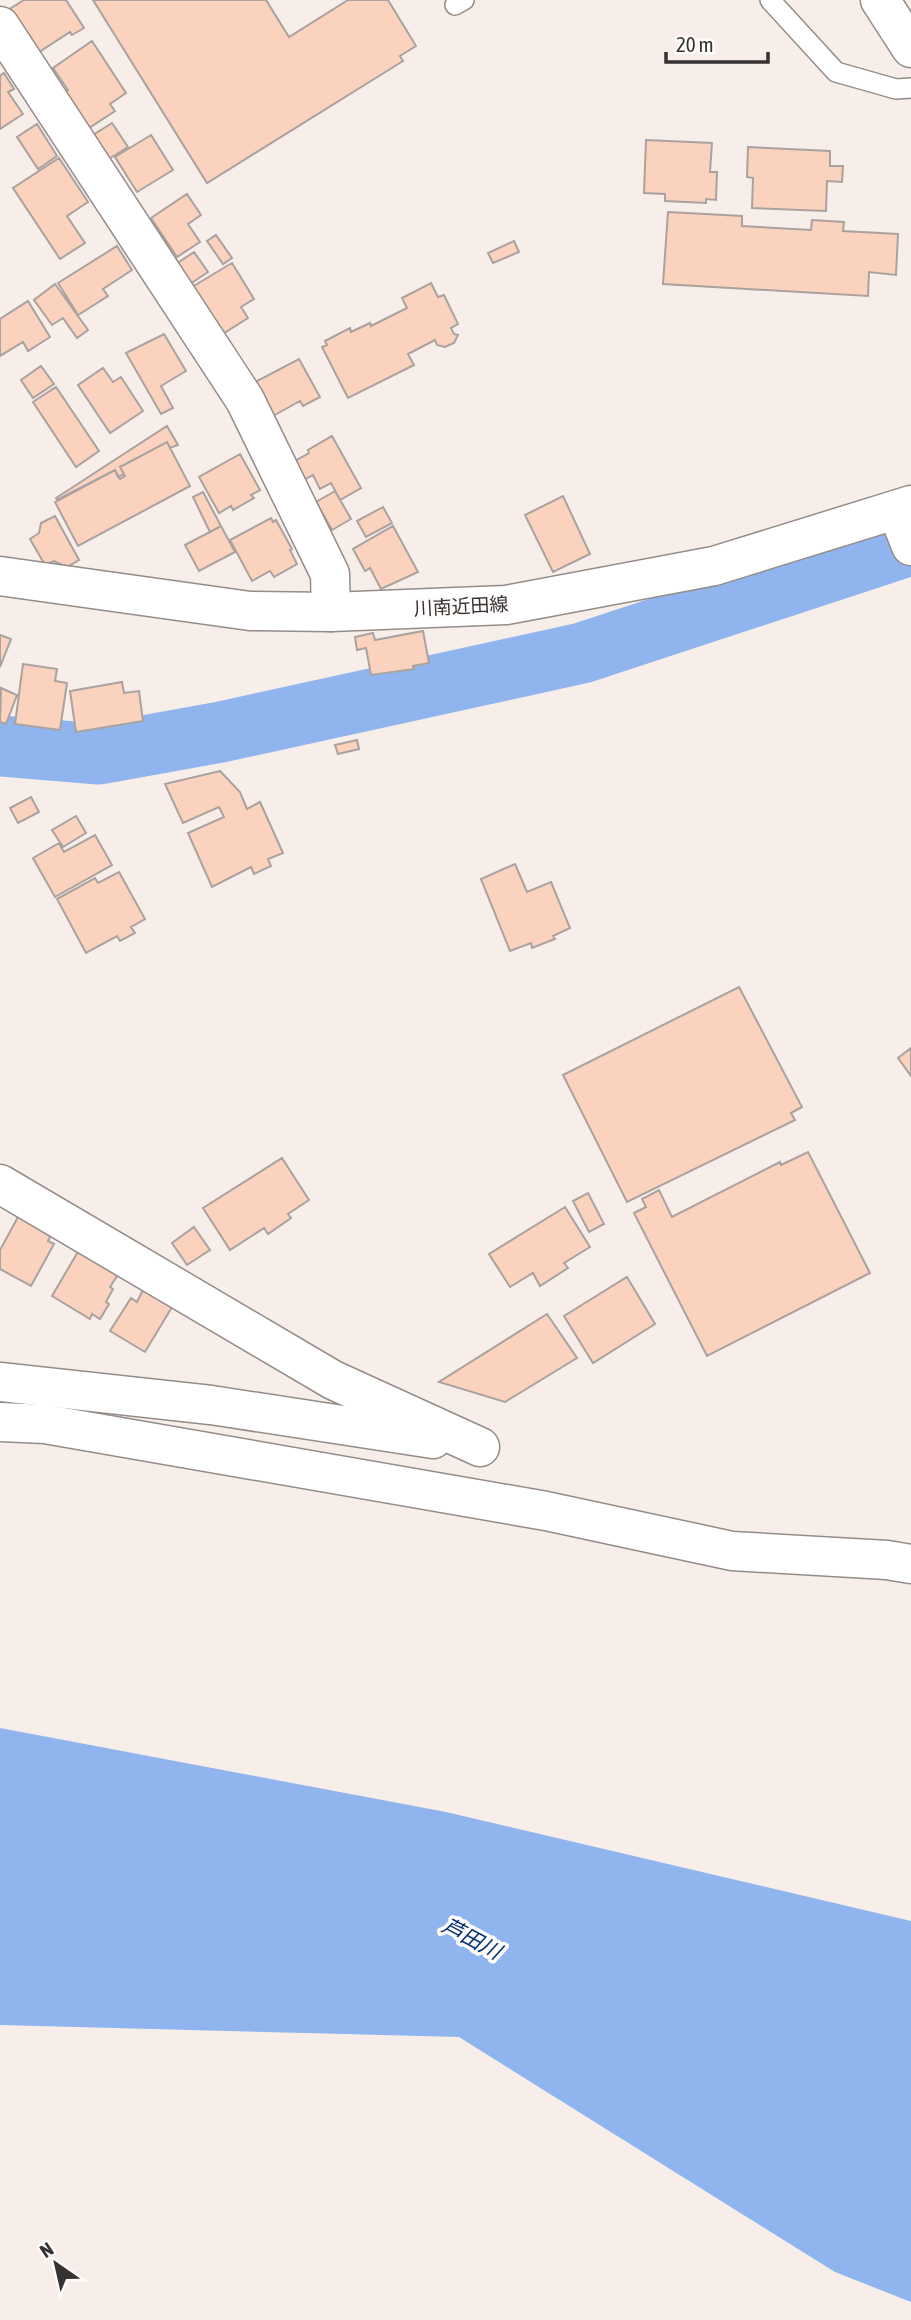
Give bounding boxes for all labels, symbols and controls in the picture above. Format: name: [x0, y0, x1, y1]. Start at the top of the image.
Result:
scale bar: [666, 21, 768, 65]
text: 20 m: [676, 32, 714, 56]
street label: 川南近田線: [413, 593, 509, 619]
water label: 芦田川: [439, 1913, 507, 1964]
north arrow: [21, 2229, 91, 2299]
text: N: [36, 2238, 57, 2262]

